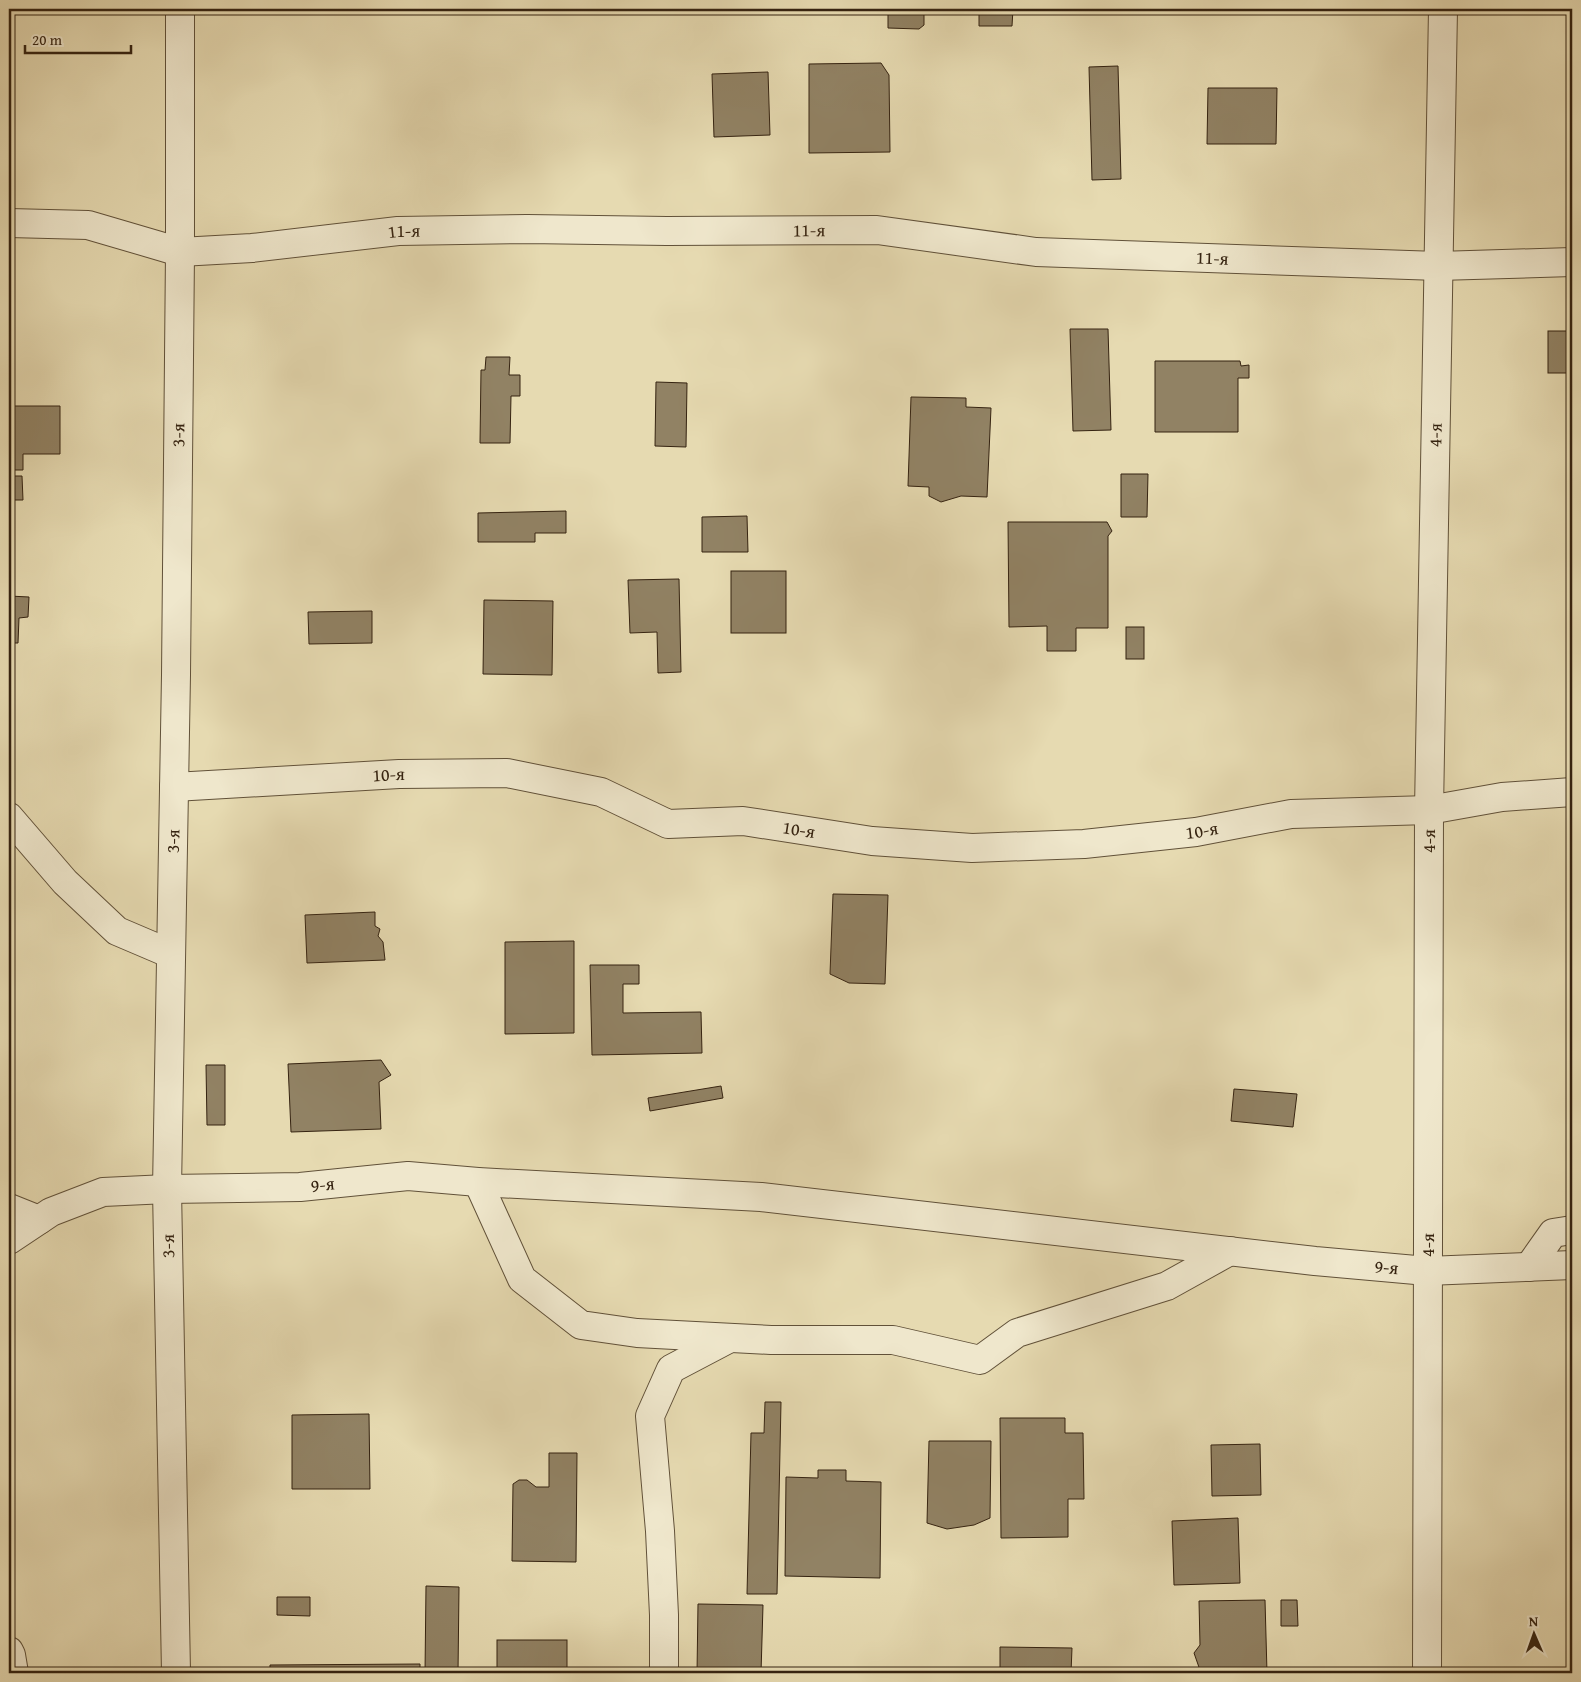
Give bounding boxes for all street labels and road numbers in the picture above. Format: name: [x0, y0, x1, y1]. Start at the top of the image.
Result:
street label: 11-я: [793, 216, 825, 243]
street label: 11-я: [386, 217, 421, 245]
street label: 11-я: [1196, 244, 1229, 272]
street label: 3-я: [164, 423, 191, 447]
street label: 4-я: [1421, 423, 1449, 447]
street label: 10-я: [372, 760, 405, 789]
street label: 10-я: [781, 813, 817, 845]
street label: 10-я: [1184, 814, 1220, 846]
street label: 3-я: [159, 829, 186, 853]
street label: 4-я: [1415, 829, 1442, 853]
street label: 9-я: [309, 1170, 336, 1199]
street label: 4-я: [1414, 1233, 1441, 1257]
street label: 3-я: [154, 1234, 181, 1258]
street label: 9-я: [1373, 1252, 1400, 1281]

